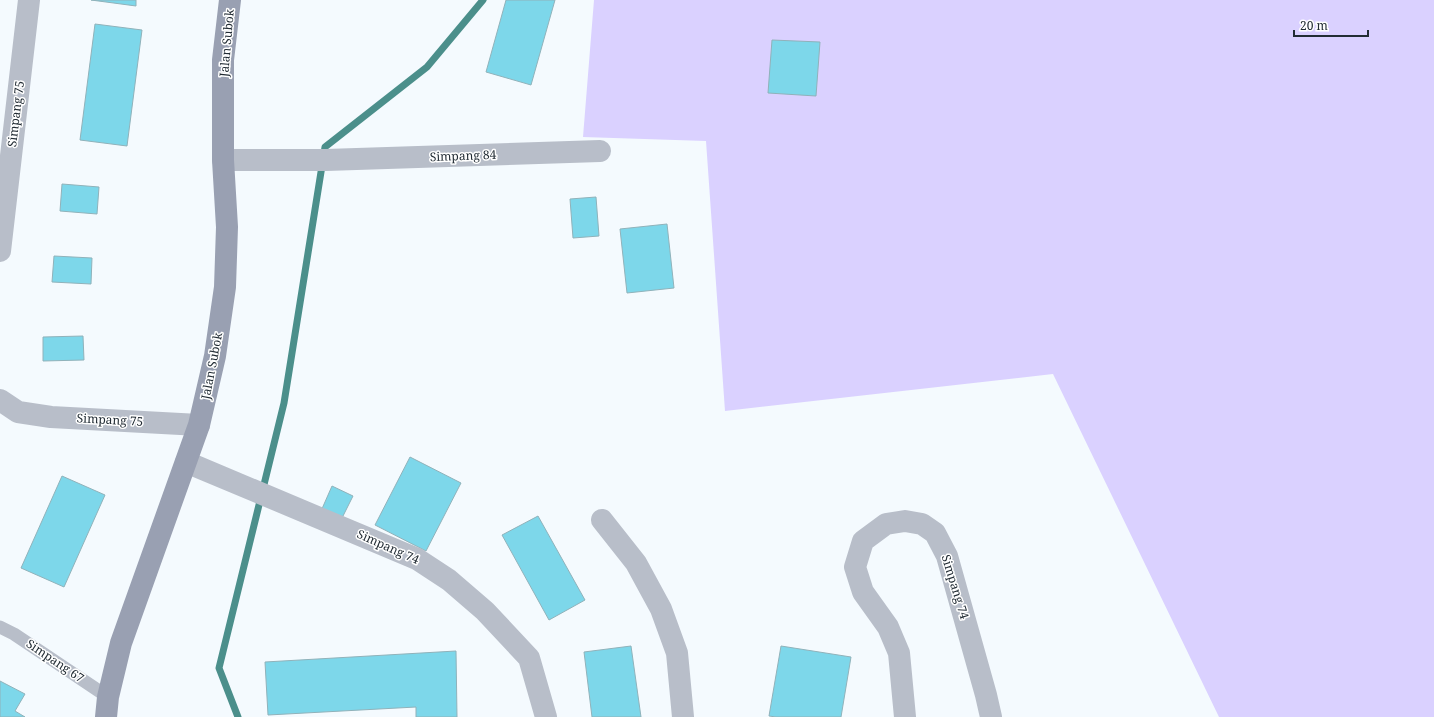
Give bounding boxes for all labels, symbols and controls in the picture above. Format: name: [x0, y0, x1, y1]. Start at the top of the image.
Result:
street label: Jalan Subok: [215, 7, 238, 78]
scale bar: [1294, 12, 1368, 38]
text: 20 m: [1300, 17, 1328, 34]
street label: Simpang 75: [3, 80, 28, 148]
street label: Simpang 84: [429, 146, 497, 165]
street label: Jalan Subok: [197, 330, 227, 402]
street label: Simpang 75: [76, 409, 144, 430]
street label: Simpang 74: [354, 525, 422, 568]
street label: Simpang 74: [938, 553, 973, 621]
street label: Simpang 67: [23, 635, 88, 686]

